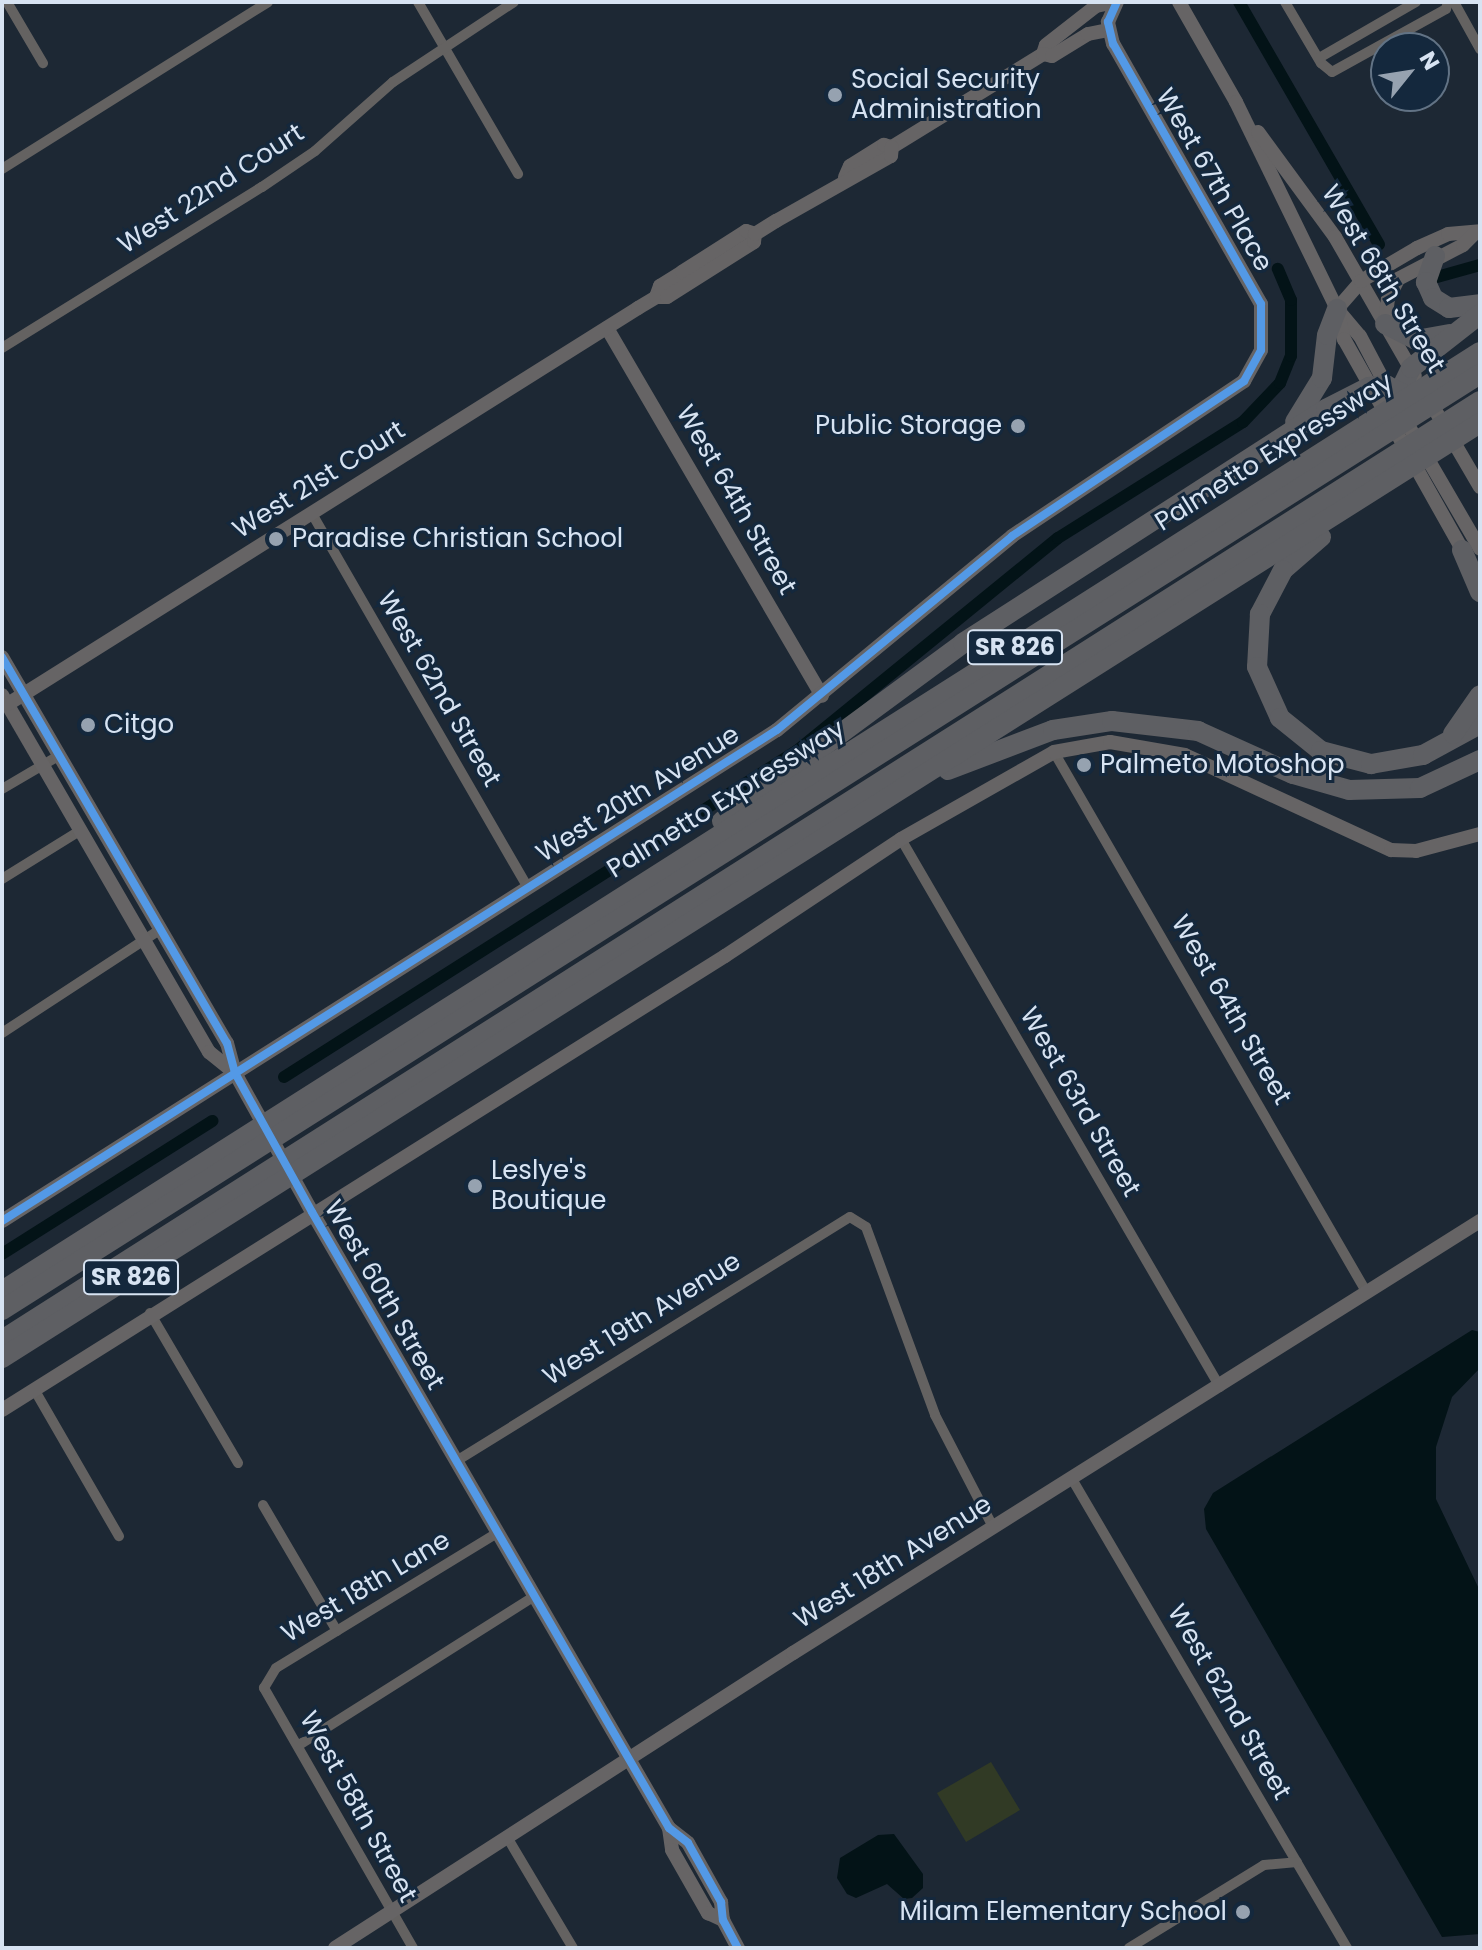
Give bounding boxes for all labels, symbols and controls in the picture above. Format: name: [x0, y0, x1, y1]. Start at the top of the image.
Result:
north arrow: [1370, 32, 1450, 112]
text: N: [1412, 46, 1447, 76]
place label: Social Security Administration: [851, 64, 1042, 126]
street label: West 67th Place: [1149, 83, 1279, 277]
marker: Social Security Administration: [826, 86, 844, 104]
street label: West 22nd Court: [112, 117, 310, 261]
street label: West 68th Street: [1315, 179, 1451, 379]
street label: Palmetto Expressway: [1149, 366, 1399, 538]
street label: West 64th Street: [669, 400, 803, 600]
place label: Public Storage: [815, 410, 1002, 442]
street label: West 21st Court: [227, 415, 411, 545]
marker: Public Storage: [1009, 417, 1027, 435]
place label: Paradise Christian School: [292, 523, 623, 555]
marker: Paradise Christian School: [267, 530, 285, 548]
street label: West 62nd Street: [370, 586, 508, 792]
road number: SR 826: [965, 627, 1065, 667]
place label: Citgo: [104, 709, 174, 741]
street label: Palmetto Expressway: [601, 713, 851, 885]
marker: Citgo: [79, 716, 97, 734]
street label: West 20th Avenue: [531, 719, 745, 869]
place label: Palmeto Motoshop: [1100, 749, 1345, 781]
marker: Palmeto Motoshop: [1075, 756, 1093, 774]
street label: West 64th Street: [1164, 910, 1298, 1110]
street label: West 63rd Street: [1013, 1002, 1147, 1202]
place label: Leslye's Boutique: [491, 1155, 606, 1216]
marker: Leslye's Boutique: [466, 1177, 484, 1195]
street label: West 60th Street: [317, 1195, 451, 1395]
street label: West 19th Avenue: [538, 1246, 746, 1392]
road number: SR 826: [81, 1257, 181, 1297]
street label: West 18th Avenue: [789, 1489, 997, 1635]
street label: West 18th Lane: [276, 1524, 456, 1650]
street label: West 62nd Street: [1160, 1599, 1298, 1805]
street label: West 58th Street: [293, 1706, 423, 1908]
place label: Milam Elementary School: [899, 1896, 1227, 1928]
marker: Milam Elementary School: [1234, 1903, 1252, 1921]

